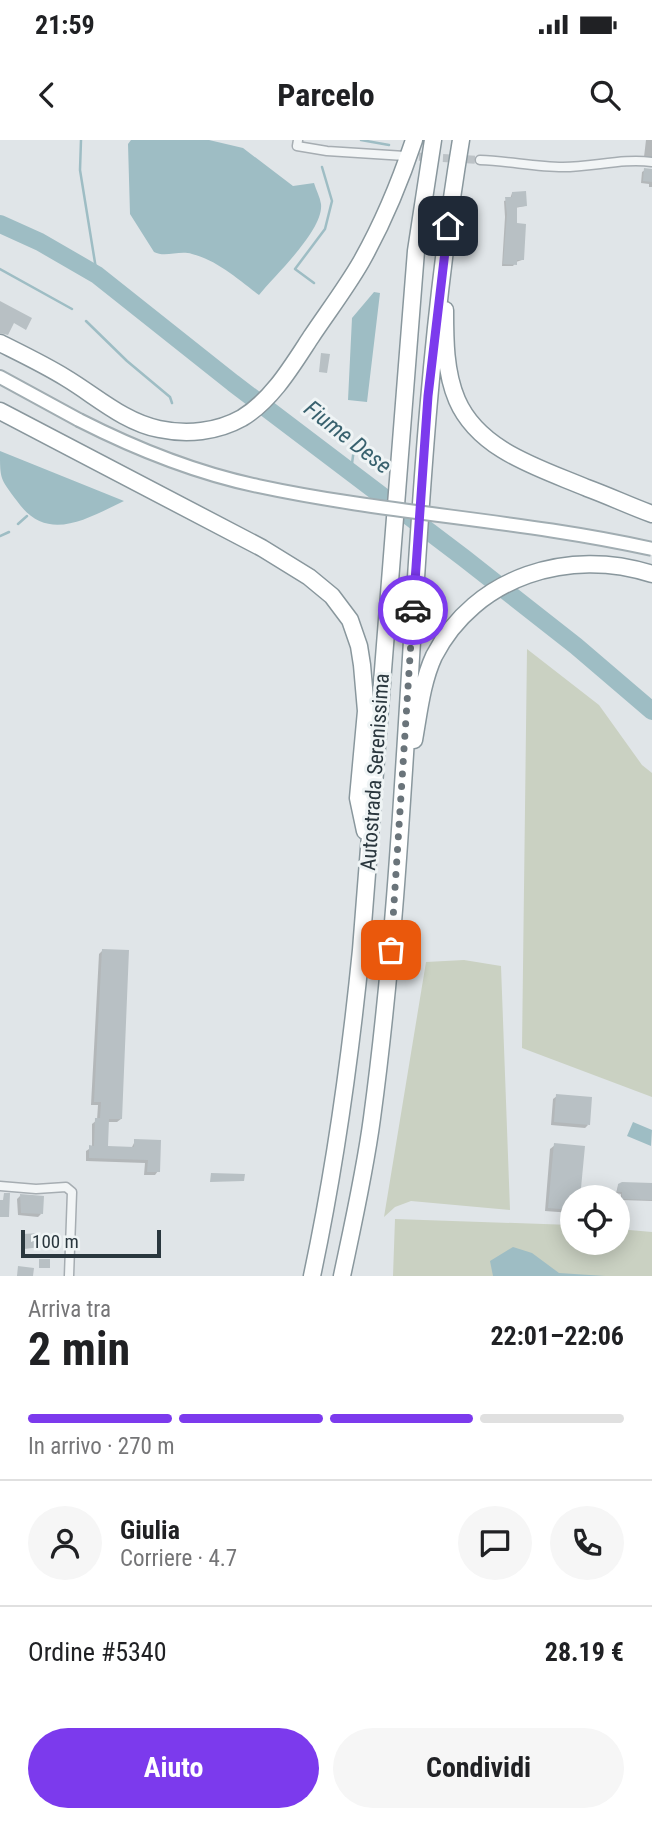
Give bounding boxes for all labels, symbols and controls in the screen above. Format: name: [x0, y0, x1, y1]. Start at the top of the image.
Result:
text: 21:59: [35, 10, 95, 40]
icon: back: [28, 76, 66, 114]
text: Parcelo: [277, 76, 375, 114]
icon: search: [586, 76, 624, 114]
pin: [418, 196, 478, 256]
icon: home: [429, 207, 467, 245]
water label: Fiume Dese: [299, 395, 397, 480]
courier: [378, 575, 448, 645]
icon: car: [394, 591, 432, 629]
street label: Autostrada Serenissima: [356, 673, 394, 871]
pin: [361, 920, 421, 980]
icon: bag: [372, 931, 410, 969]
map controls: [560, 1185, 630, 1255]
button: locate: [560, 1185, 630, 1255]
scale bar: [21, 1227, 161, 1259]
text: 100 m: [32, 1230, 79, 1253]
text: Arriva tra: [28, 1296, 111, 1323]
text: 22:01–22:06: [490, 1321, 624, 1351]
text: 2 min: [28, 1322, 130, 1376]
text: In arrivo · 270 m: [28, 1433, 175, 1460]
button: person: [28, 1506, 102, 1580]
button: chat: [458, 1506, 532, 1580]
button: phone: [550, 1506, 624, 1580]
text: Giulia: [120, 1515, 180, 1545]
text: Corriere · 4.7: [120, 1545, 237, 1572]
text: Ordine #5340: [28, 1637, 167, 1667]
text: 28.19 €: [545, 1637, 624, 1667]
button: Aiuto: [28, 1728, 319, 1808]
button: Condividi: [333, 1728, 624, 1808]

